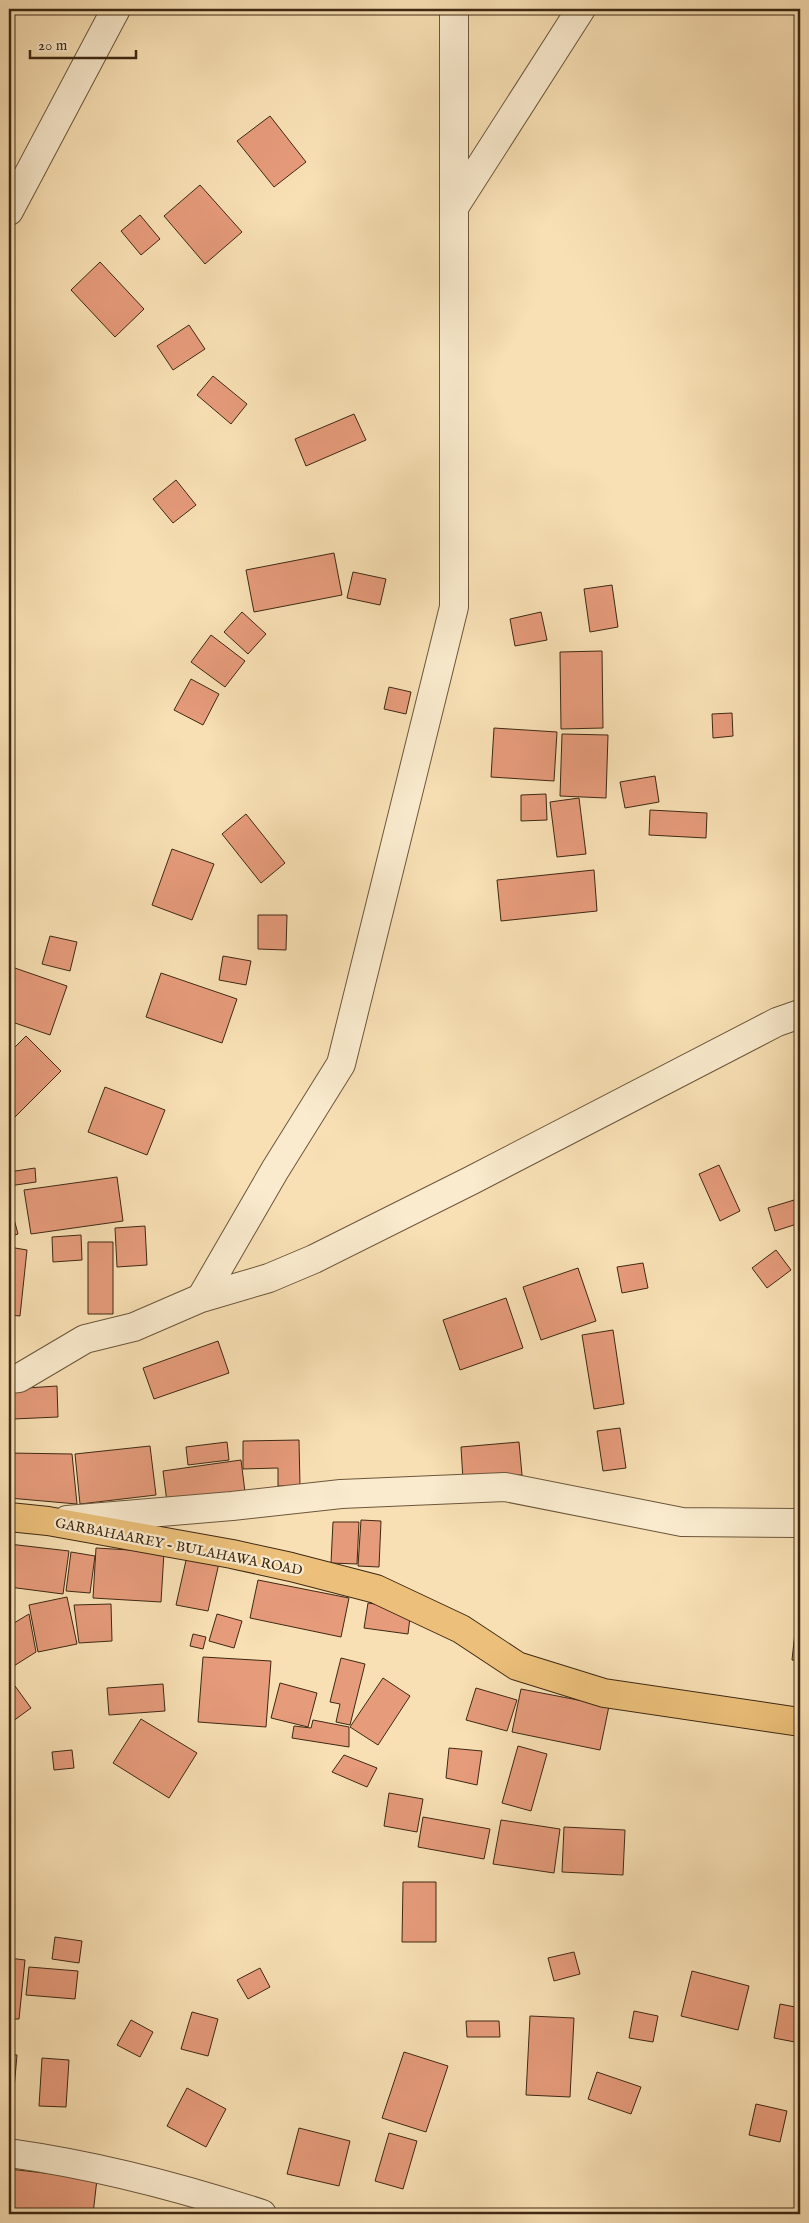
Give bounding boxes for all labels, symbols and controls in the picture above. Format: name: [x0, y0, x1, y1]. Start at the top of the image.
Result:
scale bar: [30, 28, 136, 60]
text: 20 m: [38, 36, 68, 55]
street label: GARBAHAAREY - BULAHAWA ROAD: [54, 1514, 304, 1580]

